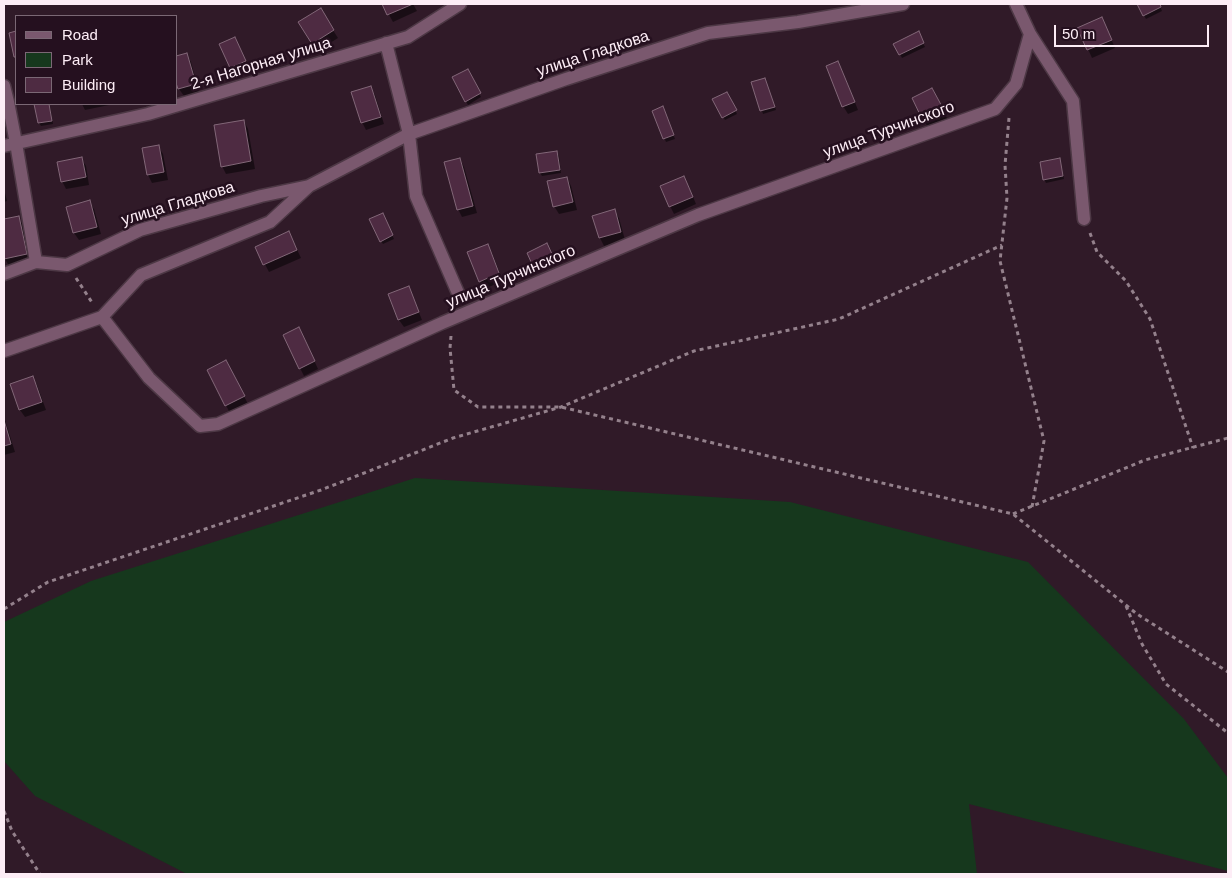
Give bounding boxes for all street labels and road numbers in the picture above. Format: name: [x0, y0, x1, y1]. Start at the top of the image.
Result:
street label: улица Гладкова: [534, 27, 652, 81]
street label: 2-я Нагорная улица: [188, 33, 334, 95]
street label: улица Турчинского: [821, 97, 957, 163]
street label: улица Гладкова: [119, 178, 237, 230]
street label: улица Турчинского: [444, 241, 578, 313]

